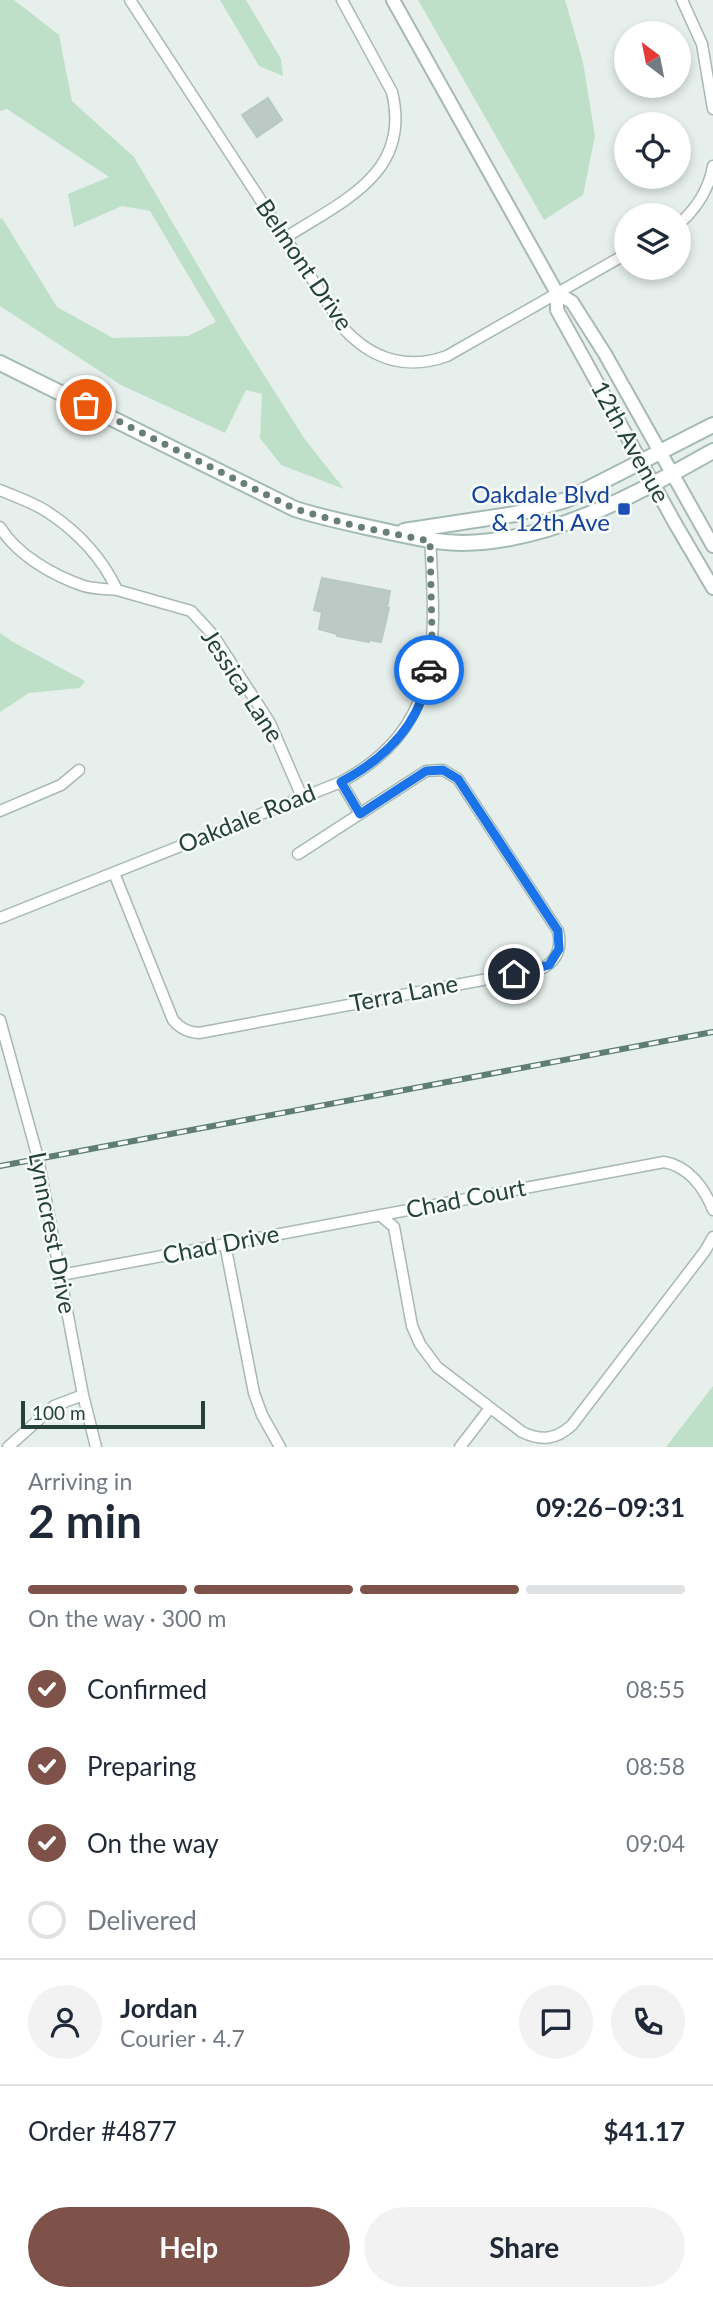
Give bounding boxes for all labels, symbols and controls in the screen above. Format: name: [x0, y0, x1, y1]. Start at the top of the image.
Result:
north arrow: [614, 21, 691, 98]
map controls: [614, 21, 691, 280]
button: locate: [614, 112, 691, 189]
street label: Belmont Drive: [251, 193, 360, 335]
button: layers: [614, 203, 691, 280]
pin: [56, 375, 116, 435]
street label: 12th Avenue: [586, 375, 677, 507]
icon: bag: [67, 386, 105, 424]
place label: Oakdale Blvd & 12th Ave: [471, 479, 610, 536]
marker: Oakdale Blvd & 12th Ave: [616, 501, 632, 517]
street label: Jessica Lane: [196, 623, 290, 747]
courier: [394, 635, 464, 705]
icon: car: [410, 651, 448, 689]
street label: Oakdale Road: [174, 777, 319, 858]
pin: [484, 944, 544, 1004]
icon: home: [495, 955, 533, 993]
street label: Terra Lane: [347, 968, 460, 1017]
street label: Lynncrest Drive: [24, 1149, 83, 1316]
street label: Chad Court: [404, 1172, 528, 1223]
street label: Chad Drive: [160, 1218, 281, 1269]
scale bar: [21, 1398, 205, 1430]
text: 100 m: [32, 1401, 86, 1424]
text: Arriving in: [28, 1467, 132, 1495]
text: 09:26–09:31: [536, 1491, 685, 1523]
text: 2 min: [28, 1493, 142, 1548]
text: On the way · 300 m: [28, 1604, 227, 1632]
icon: check: [28, 1670, 66, 1708]
text: Confirmed: [87, 1673, 207, 1705]
text: 08:55: [626, 1675, 685, 1703]
icon: check: [28, 1747, 66, 1785]
text: Preparing: [87, 1750, 196, 1782]
text: 08:58: [626, 1752, 685, 1780]
icon: check: [28, 1824, 66, 1862]
text: On the way: [87, 1827, 219, 1859]
text: 09:04: [626, 1829, 685, 1857]
text: Delivered: [87, 1904, 197, 1936]
button: person: [28, 1985, 102, 2059]
button: chat: [519, 1985, 593, 2059]
button: phone: [611, 1985, 685, 2059]
text: Jordan: [120, 1992, 198, 2024]
text: Courier · 4.7: [120, 2024, 245, 2052]
text: Order #4877: [28, 2115, 177, 2147]
text: $41.17: [603, 2115, 685, 2147]
button: Help: [28, 2207, 350, 2287]
button: Share: [364, 2207, 685, 2287]

